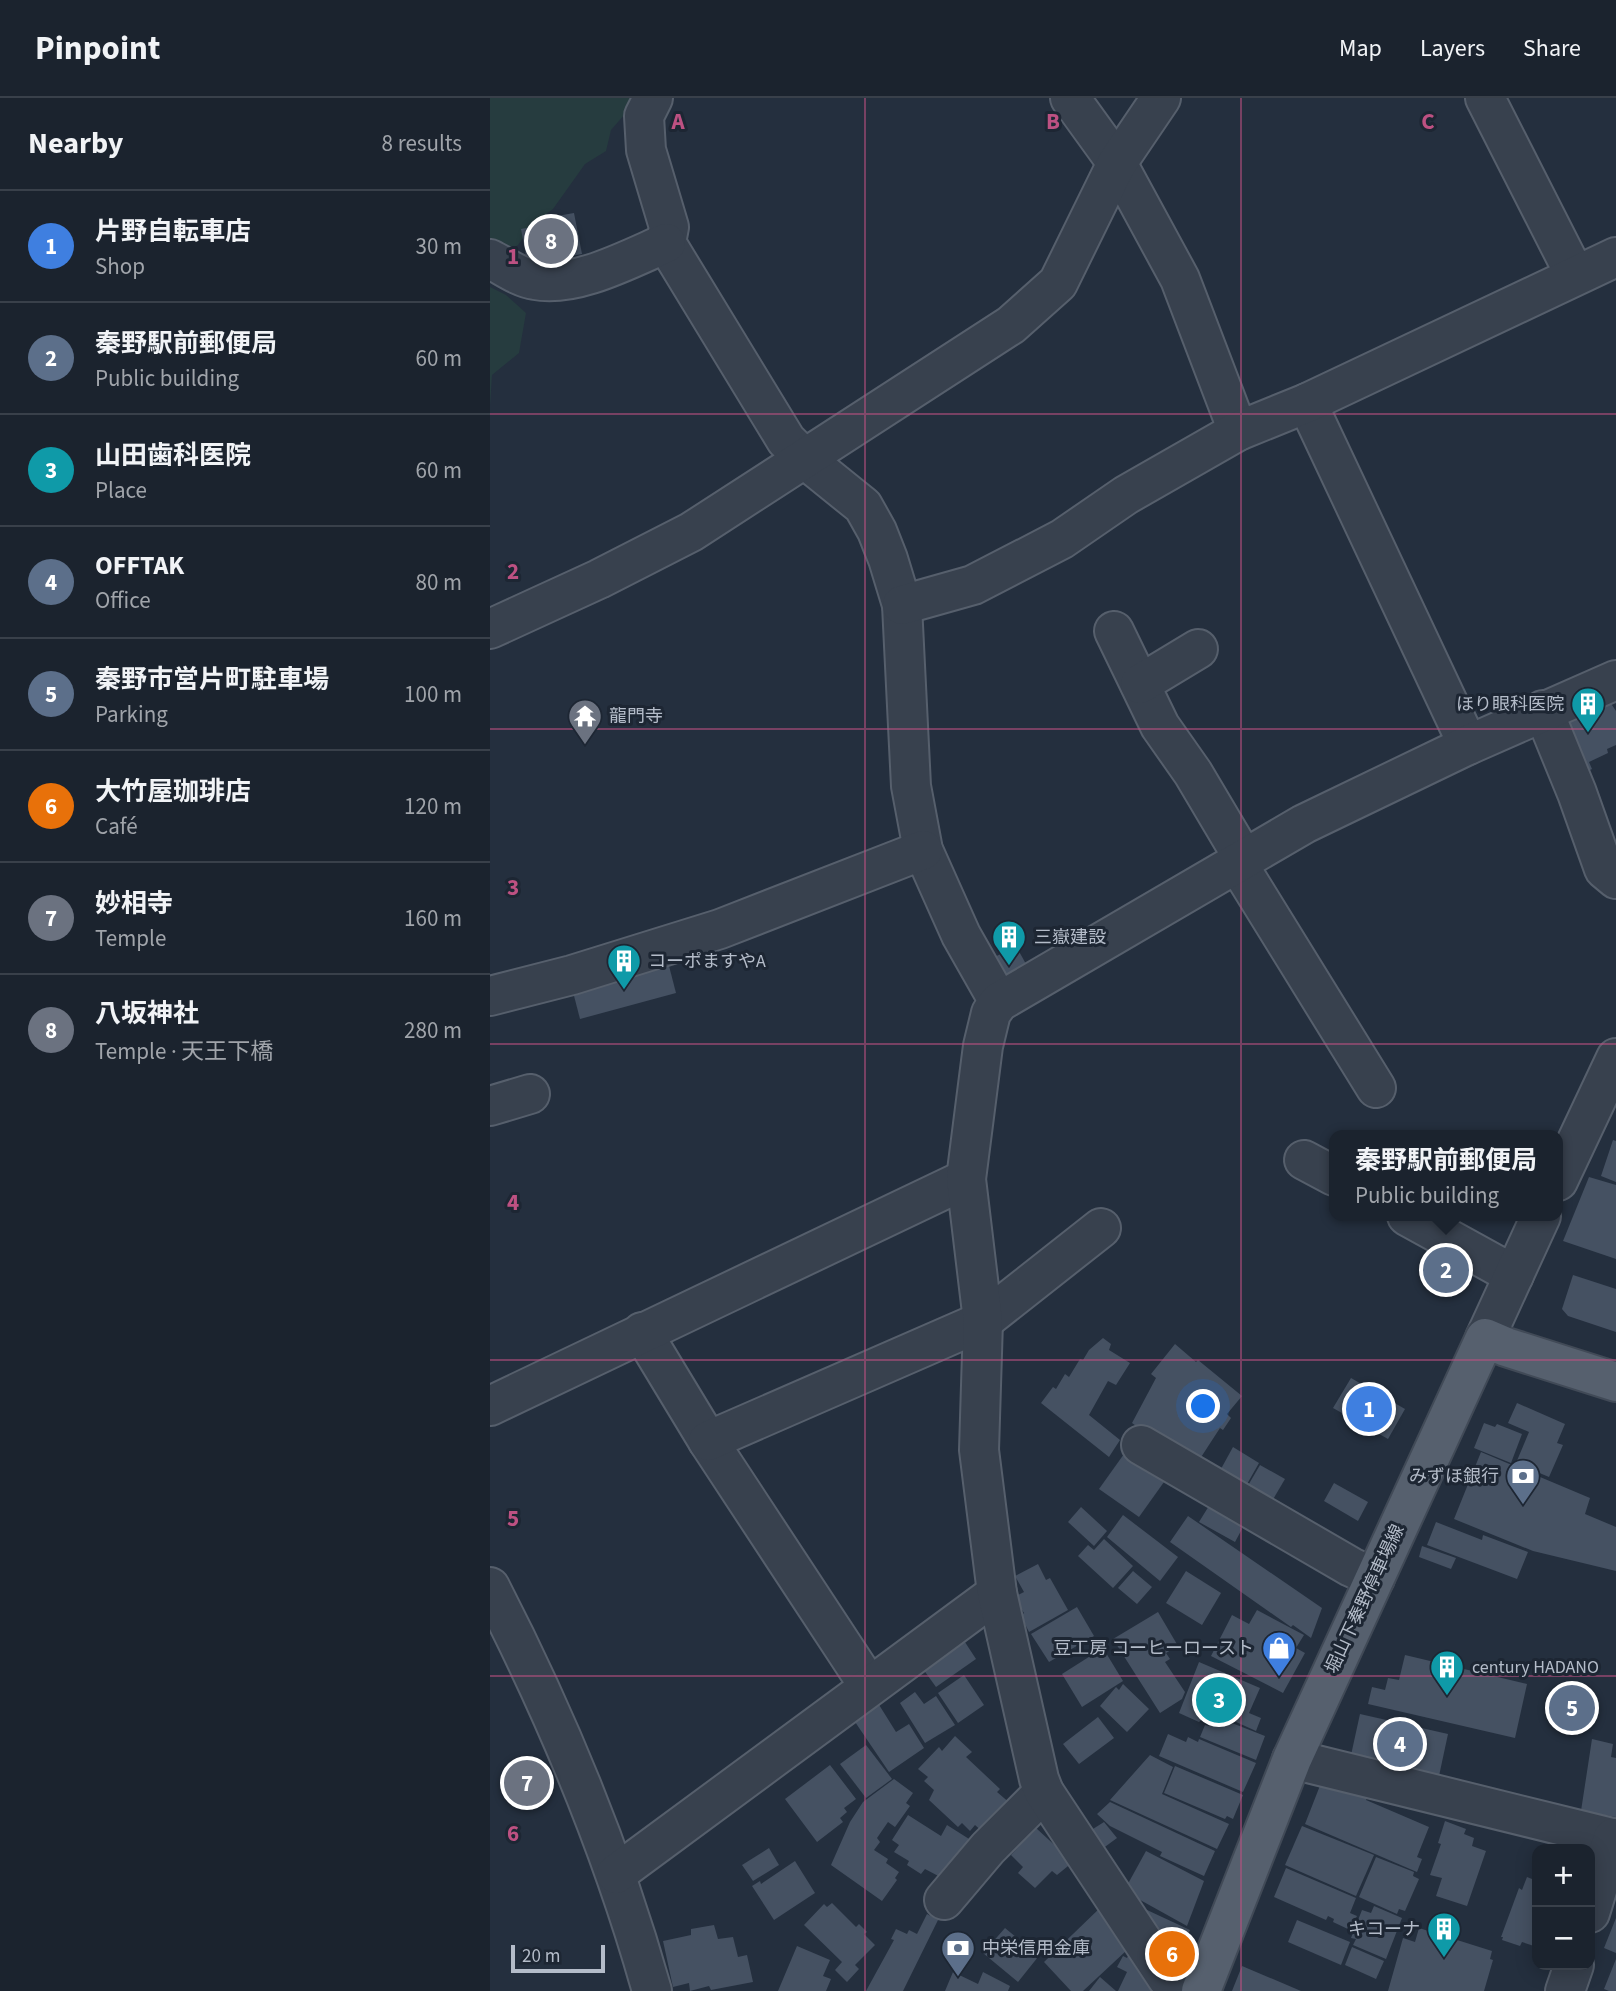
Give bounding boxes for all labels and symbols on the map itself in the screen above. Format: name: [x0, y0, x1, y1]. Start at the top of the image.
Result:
text: A: [670, 105, 685, 138]
text: B: [1046, 105, 1060, 138]
text: C: [1421, 105, 1435, 138]
pin: 8: [528, 215, 574, 267]
text: 1: [507, 240, 519, 273]
text: 2: [507, 555, 519, 588]
building icon: ほり眼科医院: [1569, 685, 1607, 734]
place label: ほり眼科医院: [1456, 692, 1564, 717]
temple icon: 龍門寺: [566, 697, 604, 746]
place label: 龍門寺: [609, 704, 663, 729]
text: 3: [507, 871, 519, 904]
building icon: 三嶽建設: [990, 918, 1028, 967]
place label: 三嶽建設: [1034, 925, 1106, 950]
building icon: コーポますやA: [605, 942, 643, 991]
place label: コーポますやA: [648, 949, 766, 974]
text: 4: [507, 1186, 519, 1219]
pin: 2: [1423, 1244, 1469, 1296]
pin: 1: [1346, 1383, 1392, 1435]
your location: [1186, 1389, 1220, 1423]
bank icon: みずほ銀行: [1504, 1457, 1542, 1506]
place label: みずほ銀行: [1409, 1464, 1499, 1489]
text: 5: [507, 1502, 519, 1535]
street label: 堀山下秦野停車場線: [1319, 1520, 1411, 1678]
shop icon: 豆工房 コーヒーロースト: [1260, 1629, 1298, 1678]
place label: 豆工房 コーヒーロースト: [1053, 1636, 1254, 1661]
building icon: century HADANO: [1428, 1648, 1466, 1697]
place label: century HADANO: [1472, 1655, 1599, 1680]
pin: 3: [1196, 1674, 1242, 1726]
pin: 5: [1549, 1682, 1595, 1734]
pin: 4: [1377, 1718, 1423, 1770]
pin: 7: [504, 1757, 550, 1809]
text: 6: [507, 1817, 519, 1850]
building icon: キコーナ: [1425, 1910, 1463, 1959]
place label: キコーナ: [1348, 1917, 1420, 1942]
pin: 6: [1149, 1928, 1195, 1980]
bank icon: 中栄信用金庫: [939, 1929, 977, 1978]
place label: 中栄信用金庫: [982, 1936, 1090, 1961]
scale bar: [511, 1942, 606, 1974]

